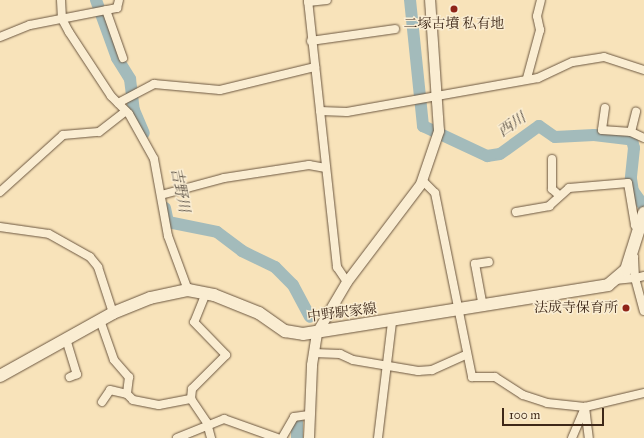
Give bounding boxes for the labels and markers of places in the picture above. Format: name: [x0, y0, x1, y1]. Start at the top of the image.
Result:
marker: 二塚古墳 私有地: [449, 4, 459, 14]
place label: 二塚古墳 私有地: [403, 16, 505, 32]
place label: 法成寺保育所: [534, 300, 618, 316]
marker: 法成寺保育所: [621, 303, 631, 313]

